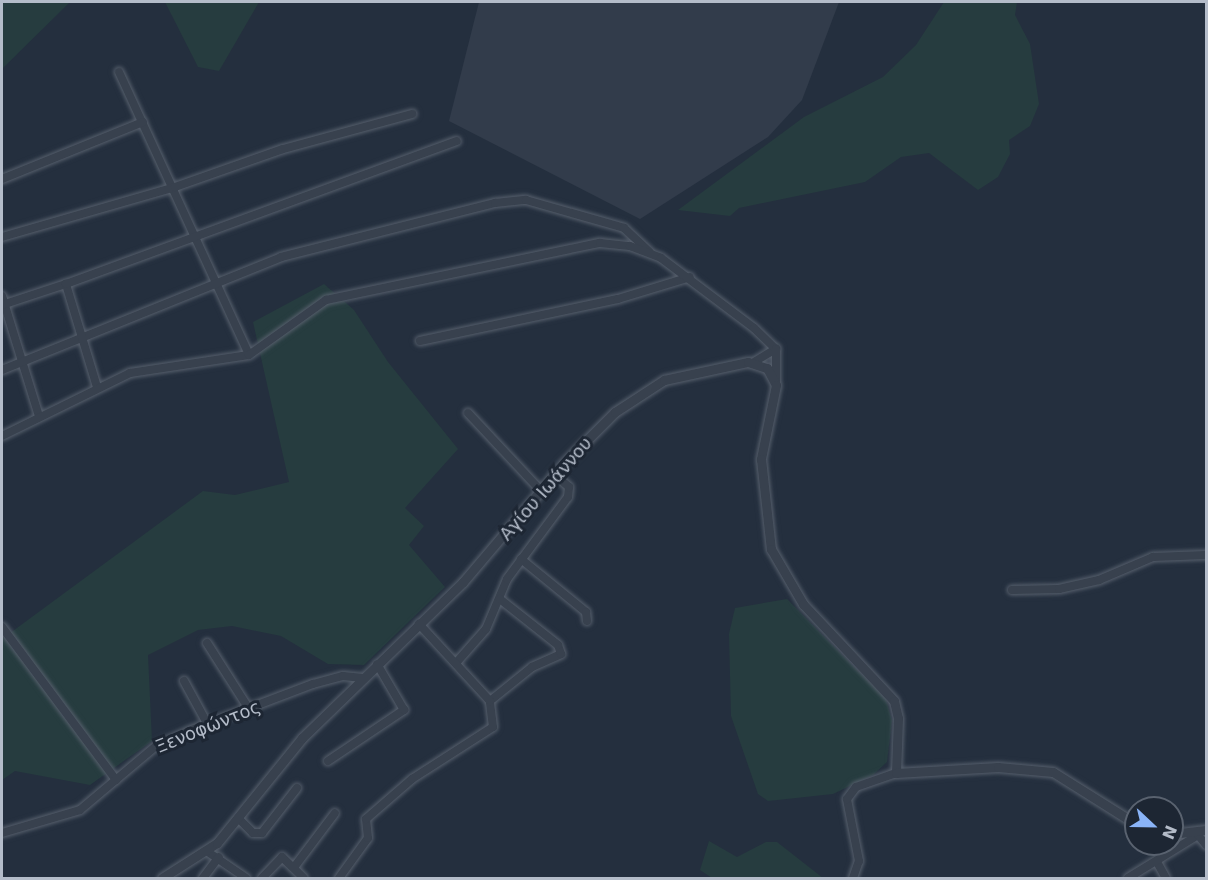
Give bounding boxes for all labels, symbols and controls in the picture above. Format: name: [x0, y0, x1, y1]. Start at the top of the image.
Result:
street label: Αγίου Ιωάννου: [495, 433, 597, 545]
street label: Ξενοφώντος: [152, 696, 264, 758]
north arrow: [1124, 796, 1184, 856]
text: N: [1158, 822, 1181, 842]

